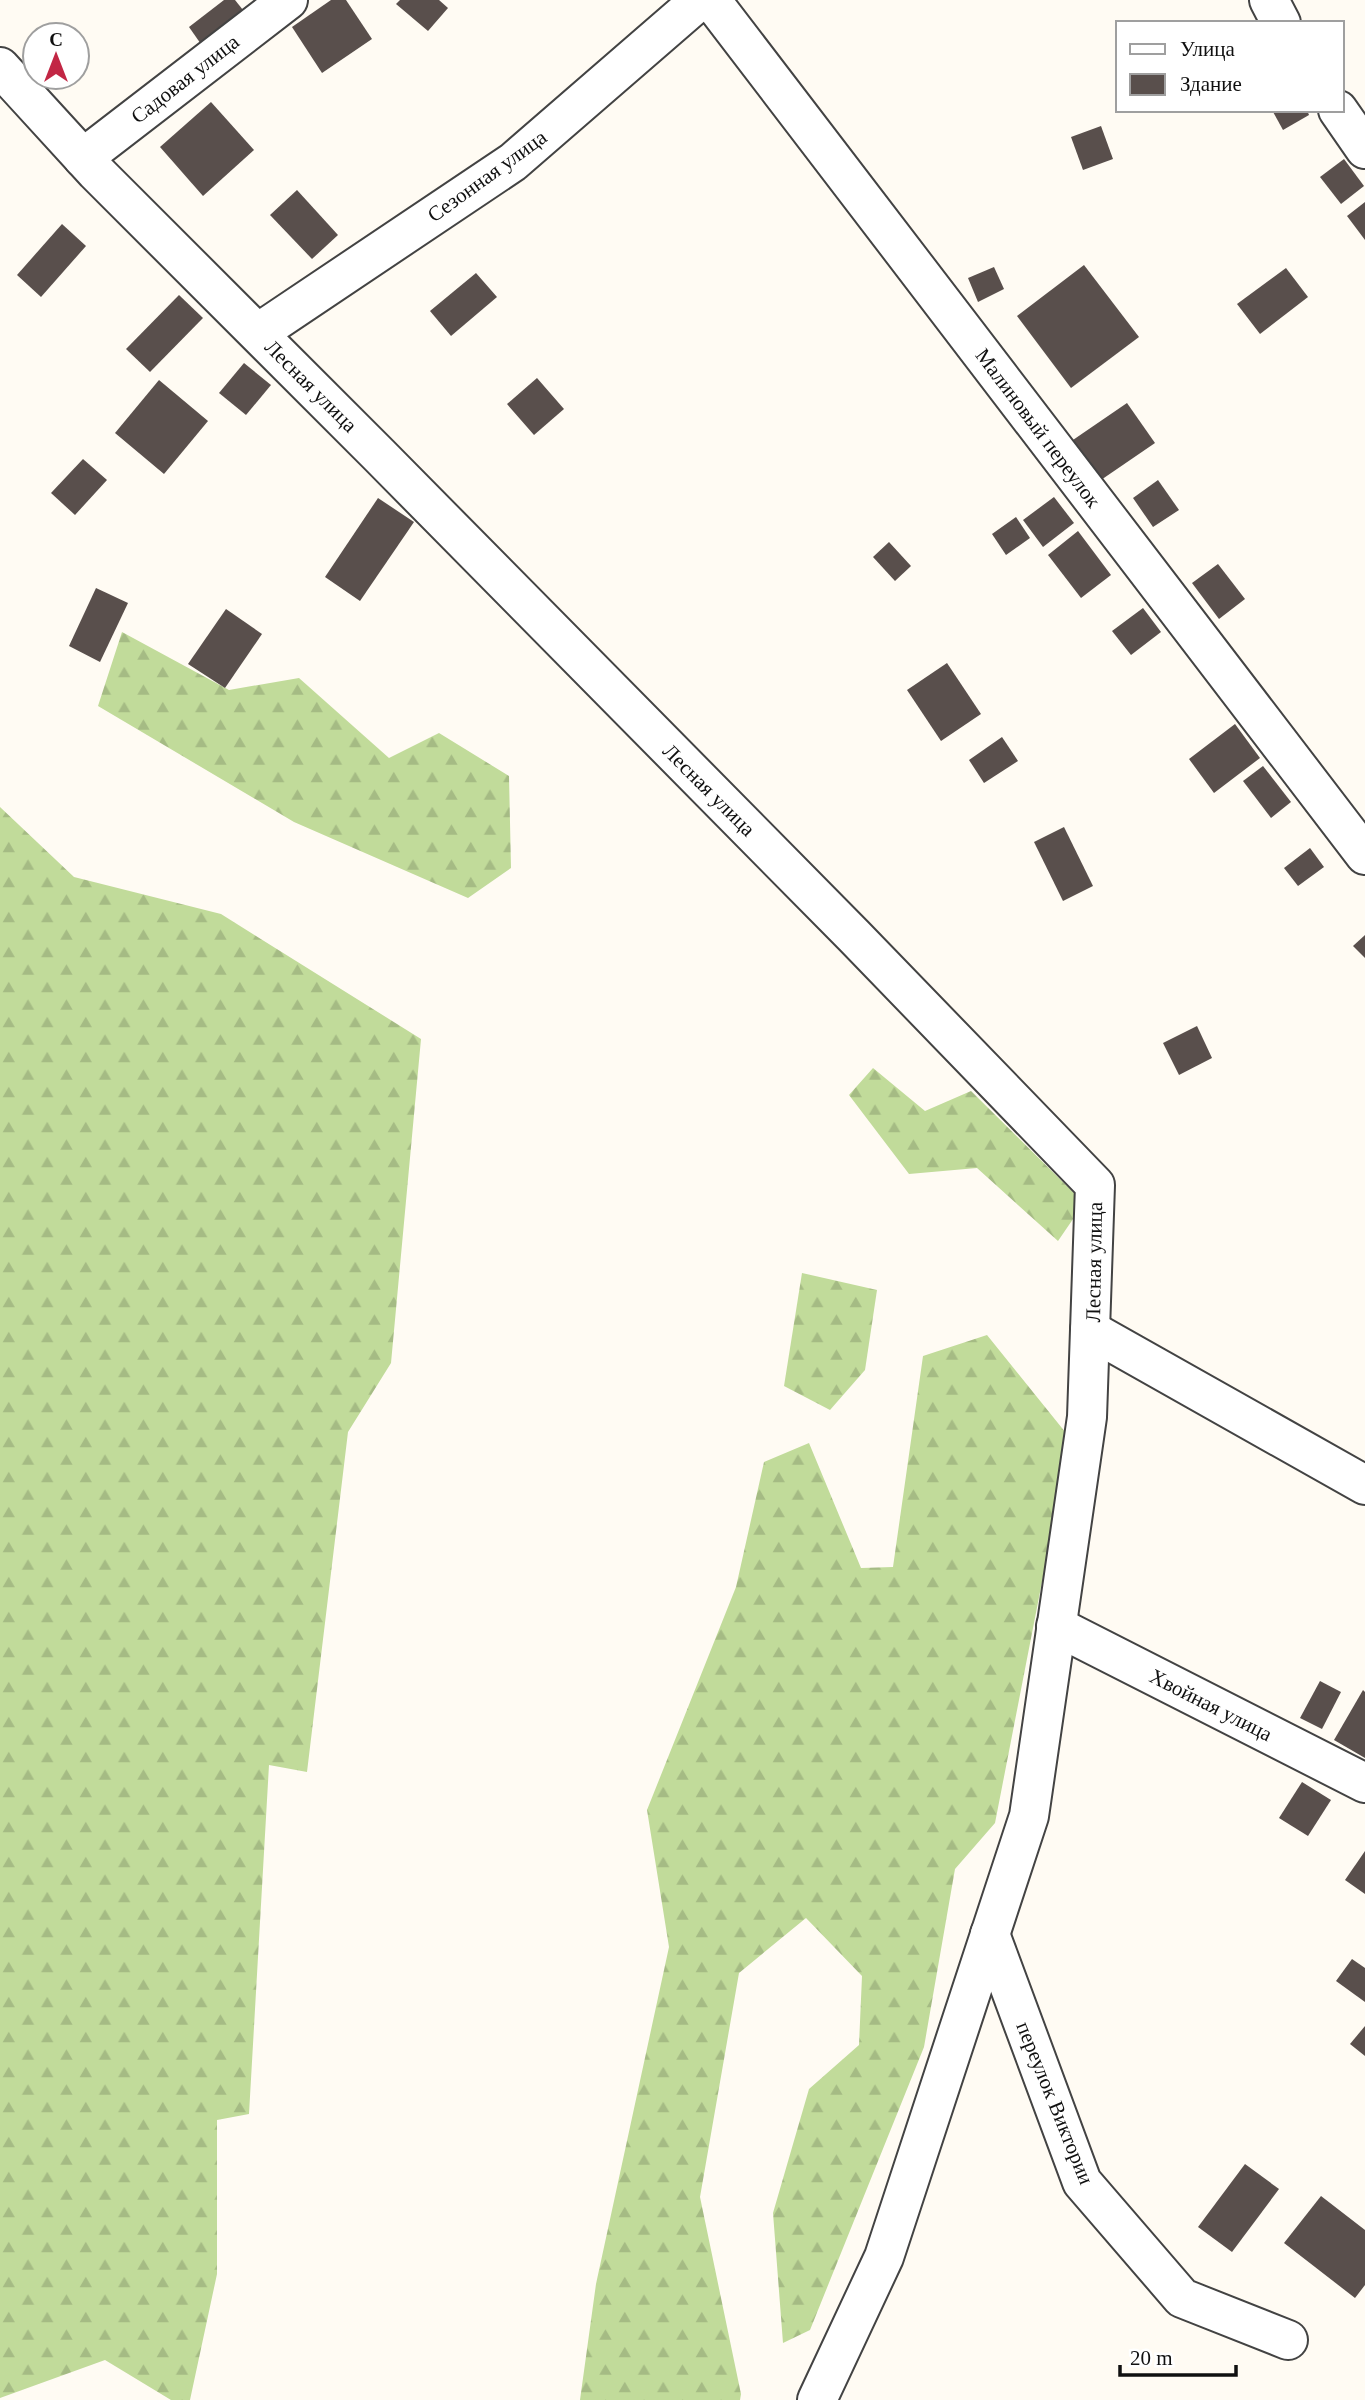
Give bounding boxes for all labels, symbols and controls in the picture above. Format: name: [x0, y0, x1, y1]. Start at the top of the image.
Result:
north arrow: [21, 21, 91, 91]
legend: [1116, 21, 1344, 112]
text: С: [49, 29, 63, 50]
street label: Садовая улица: [126, 29, 244, 129]
text: Улица: [1180, 37, 1235, 61]
text: Здание: [1180, 72, 1242, 96]
street label: Сезонная улица: [423, 124, 552, 227]
street label: Лесная улица: [260, 335, 363, 438]
street label: Малиновый переулок: [970, 344, 1106, 513]
street label: Лесная улица: [658, 739, 761, 842]
street label: Лесная улица: [1081, 1201, 1107, 1322]
street label: Хвойная улица: [1146, 1664, 1277, 1746]
street label: переулок Виктории: [1011, 2018, 1099, 2188]
scale bar: [1120, 2334, 1236, 2378]
text: 20 m: [1130, 2346, 1173, 2370]

